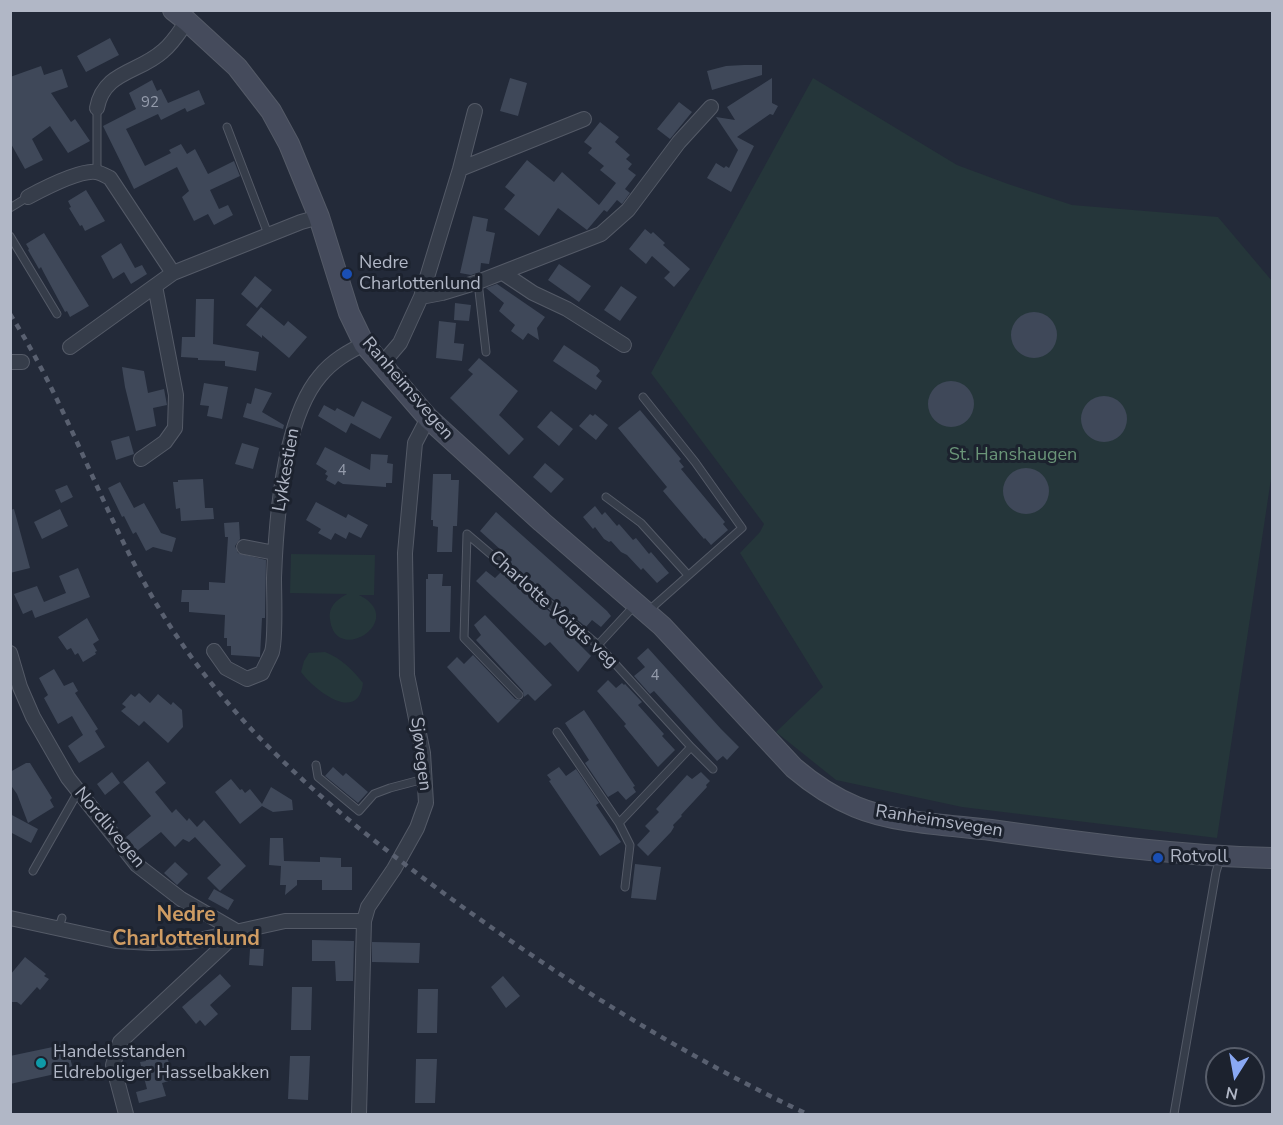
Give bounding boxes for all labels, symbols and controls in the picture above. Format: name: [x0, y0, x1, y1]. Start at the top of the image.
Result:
house number: 92: [141, 94, 159, 112]
place label: Nedre Charlottenlund: [359, 253, 481, 296]
marker: Nedre Charlottenlund: [340, 267, 354, 281]
street label: Ranheimsvegen: [357, 333, 457, 445]
street label: Lykkestien: [269, 427, 305, 513]
park label: St. Hanshaugen: [949, 445, 1077, 467]
house number: 4: [338, 462, 346, 480]
street label: Charlotte Voigts veg: [485, 547, 621, 673]
house number: 4: [651, 667, 659, 685]
street label: Sjøvegen: [405, 716, 435, 792]
street label: Nordlivegen: [69, 783, 149, 873]
street label: Ranheimsvegen: [874, 801, 1004, 843]
place label: Rotvoll: [1170, 847, 1228, 869]
marker: Rotvoll: [1151, 851, 1165, 865]
district label: Nedre Charlottenlund: [112, 903, 260, 953]
place label: Handelsstanden Eldreboliger Hasselbakken: [53, 1042, 269, 1084]
north arrow: [1205, 1047, 1265, 1107]
marker: Handelsstanden Eldreboliger Hasselbakken: [34, 1056, 48, 1070]
text: N: [1224, 1081, 1240, 1105]

